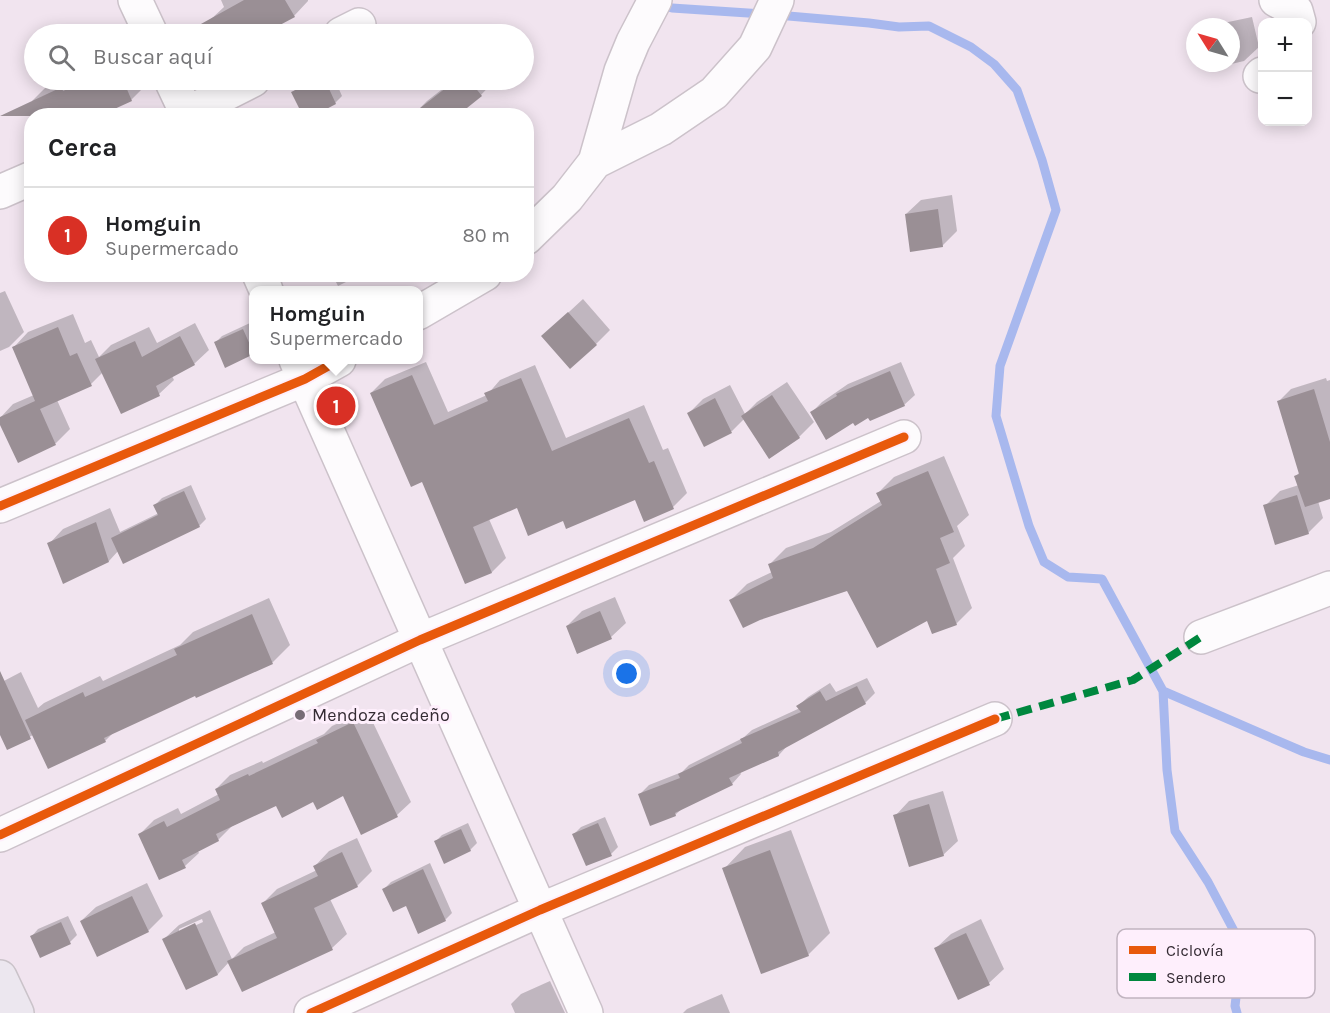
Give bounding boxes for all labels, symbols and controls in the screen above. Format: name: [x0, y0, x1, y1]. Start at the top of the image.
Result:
north arrow: [1186, 18, 1240, 72]
map controls: [1258, 18, 1312, 126]
button: +: [1258, 18, 1312, 72]
search box: [24, 24, 534, 90]
icon: search: [45, 41, 78, 74]
text: Buscar aquí: [93, 44, 213, 70]
button: −: [1258, 72, 1312, 126]
text: Cerca: [48, 132, 117, 163]
text: Homguin: [105, 211, 201, 237]
text: 1: [64, 224, 71, 247]
text: 80 m: [462, 224, 510, 247]
text: Supermercado: [105, 237, 239, 260]
popup: [249, 286, 423, 364]
text: Homguin: [269, 301, 366, 327]
text: Supermercado: [269, 327, 403, 350]
pin: 1: [316, 384, 356, 428]
your location: [612, 659, 641, 688]
place label: Mendoza cedeño: [312, 704, 450, 726]
marker: Mendoza cedeño: [293, 708, 307, 722]
legend: [1117, 929, 1315, 998]
text: Ciclovía: [1166, 941, 1224, 960]
text: Sendero: [1166, 968, 1226, 987]

